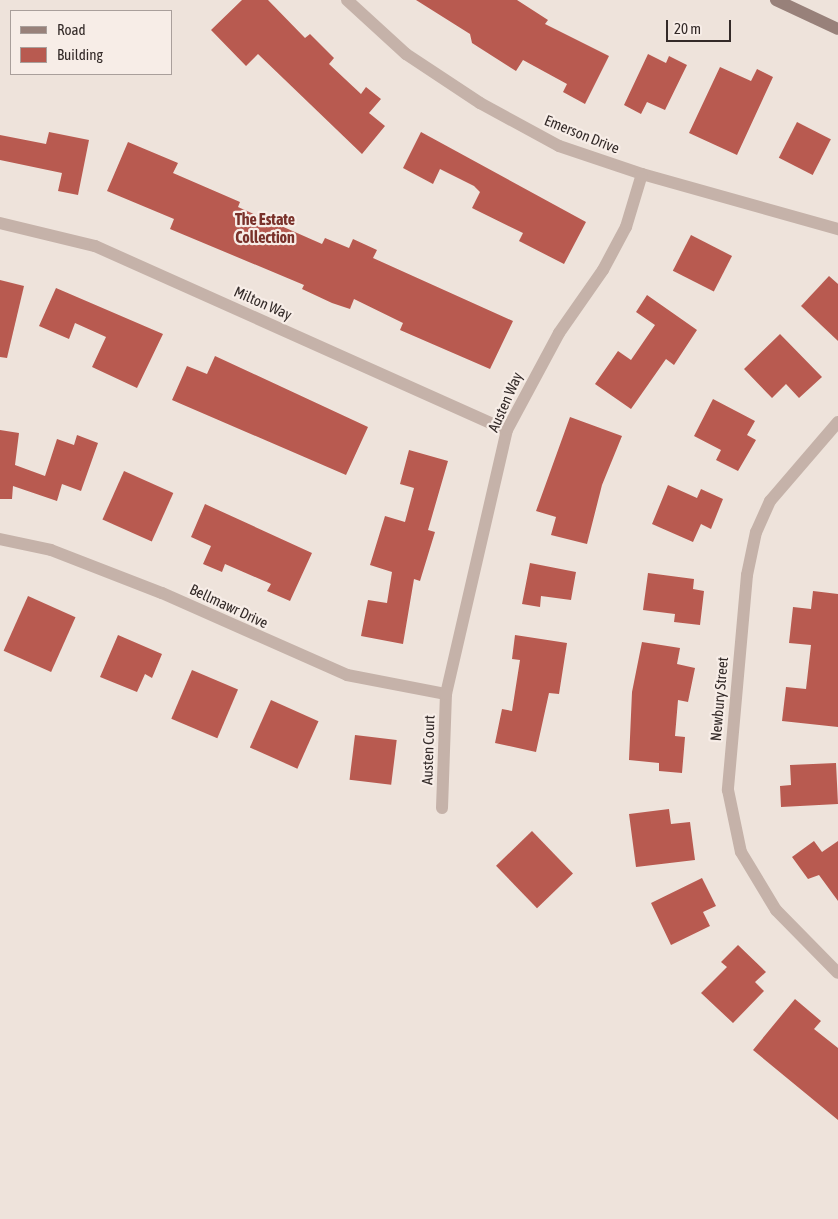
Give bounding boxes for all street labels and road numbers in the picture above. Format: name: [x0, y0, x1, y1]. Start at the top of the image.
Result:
street label: Emerson Drive: [542, 111, 622, 157]
street label: Milton Way: [231, 282, 295, 324]
street label: Austen Way: [484, 369, 526, 435]
street label: Bellmawr Drive: [187, 580, 271, 632]
street label: Newbury Street: [706, 656, 732, 742]
street label: Austen Court: [418, 715, 438, 785]

